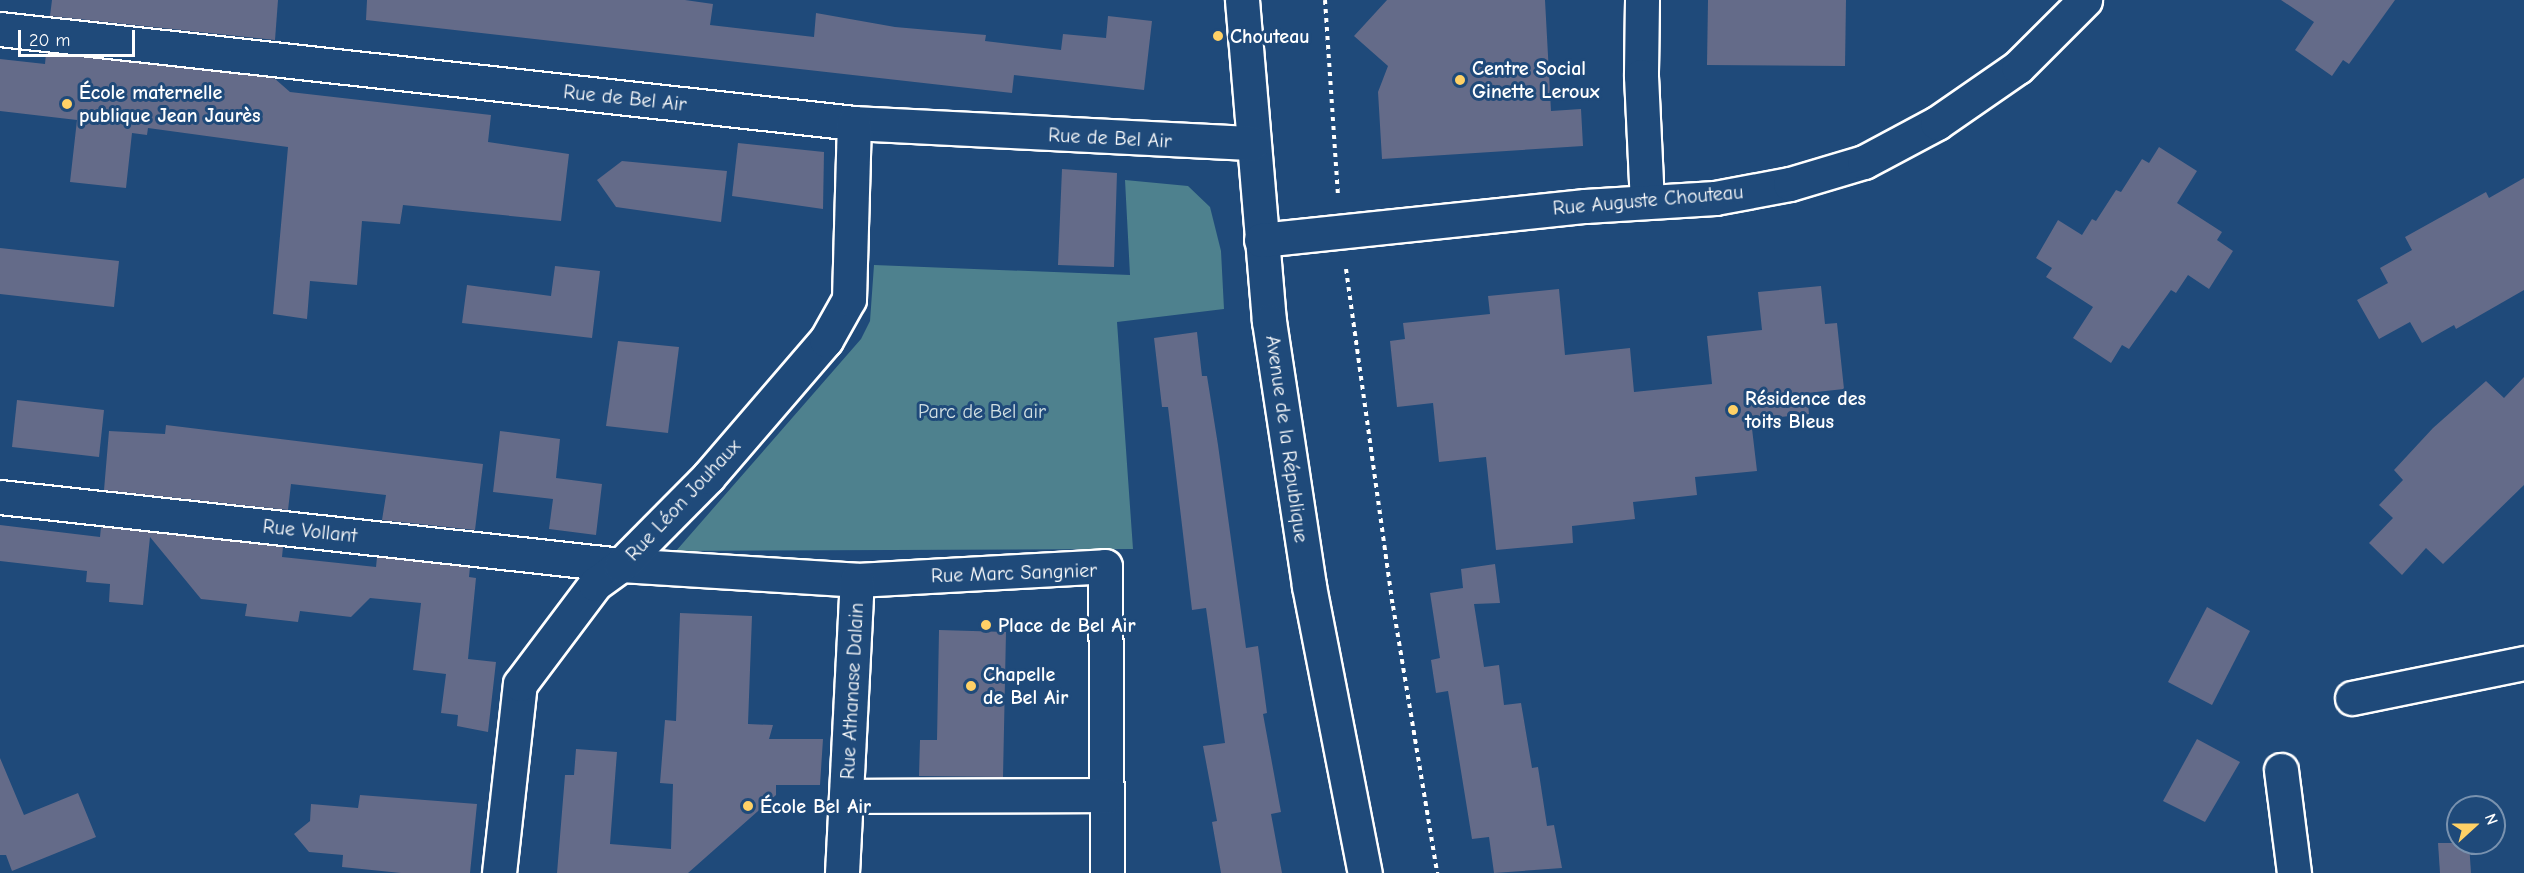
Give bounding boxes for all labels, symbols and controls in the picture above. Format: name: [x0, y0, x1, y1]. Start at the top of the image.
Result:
scale bar: [21, 18, 138, 56]
place label: Chouteau: [1230, 24, 1310, 48]
marker: Chouteau: [1211, 29, 1225, 43]
text: 20 m: [29, 30, 70, 51]
place label: Centre Social Ginette Leroux: [1472, 56, 1600, 103]
marker: Centre Social Ginette Leroux: [1453, 73, 1467, 87]
place label: École maternelle publique Jean Jaurès: [79, 80, 260, 127]
street label: Rue de Bel Air: [562, 80, 688, 116]
marker: École maternelle publique Jean Jaurès: [60, 97, 74, 111]
street label: Rue de Bel Air: [1048, 123, 1172, 153]
street label: Rue Auguste Chouteau: [1552, 180, 1744, 220]
street label: Avenue de la République: [1261, 334, 1313, 544]
place label: Résidence des toits Bleus: [1745, 386, 1866, 433]
park label: Parc de Bel air: [918, 399, 1046, 423]
marker: Résidence des toits Bleus: [1726, 403, 1740, 417]
street label: Rue Léon Jouhaux: [621, 434, 745, 566]
street label: Rue Vollant: [262, 514, 358, 548]
street label: Rue Marc Sangnier: [931, 558, 1097, 588]
street label: Rue Athanase Dalain: [835, 602, 869, 780]
place label: Place de Bel Air: [998, 613, 1135, 637]
marker: Place de Bel Air: [979, 618, 993, 632]
place label: Chapelle de Bel Air: [983, 662, 1068, 709]
marker: Chapelle de Bel Air: [964, 679, 978, 693]
place label: École Bel Air: [760, 794, 871, 818]
north arrow: [2446, 795, 2506, 855]
marker: École Bel Air: [741, 799, 755, 813]
text: N: [2481, 811, 2501, 827]

